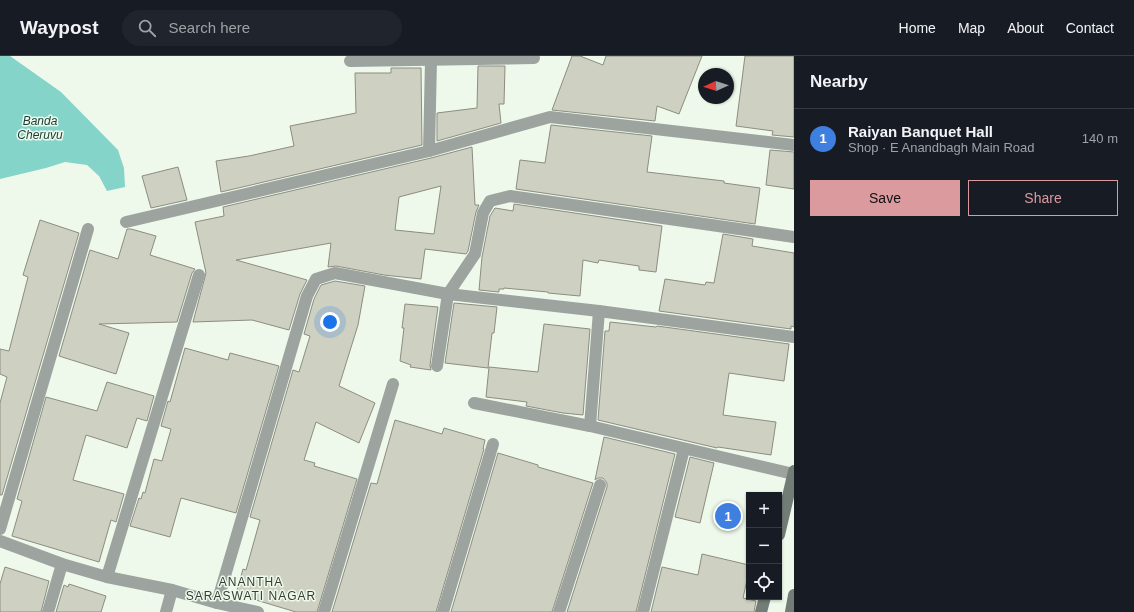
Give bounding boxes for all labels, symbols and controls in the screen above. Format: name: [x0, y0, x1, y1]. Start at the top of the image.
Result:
search box: [122, 10, 402, 46]
text: Waypost: [20, 17, 98, 38]
icon: search: [136, 17, 158, 39]
text: Search here: [168, 19, 250, 36]
text: Home: [899, 20, 936, 36]
text: Map: [958, 20, 985, 36]
text: About: [1007, 20, 1044, 36]
text: Contact: [1066, 20, 1114, 36]
north arrow: [698, 68, 734, 104]
text: Nearby: [810, 72, 868, 91]
water label: Banda Cheruvu: [17, 114, 63, 142]
text: Raiyan Banquet Hall: [848, 123, 993, 140]
text: 1: [819, 131, 827, 146]
text: 140 m: [1082, 131, 1118, 146]
text: Shop · E Anandbagh Main Road: [848, 140, 1034, 155]
button: Save: [810, 180, 960, 216]
button: Share: [968, 180, 1118, 216]
your location: [320, 312, 340, 332]
map controls: [746, 492, 782, 600]
button: +: [746, 492, 782, 528]
pin: 1: [715, 501, 741, 531]
button: −: [746, 528, 782, 564]
button: locate: [746, 564, 782, 600]
district label: ANANTHA SARASWATI NAGAR: [186, 575, 316, 603]

